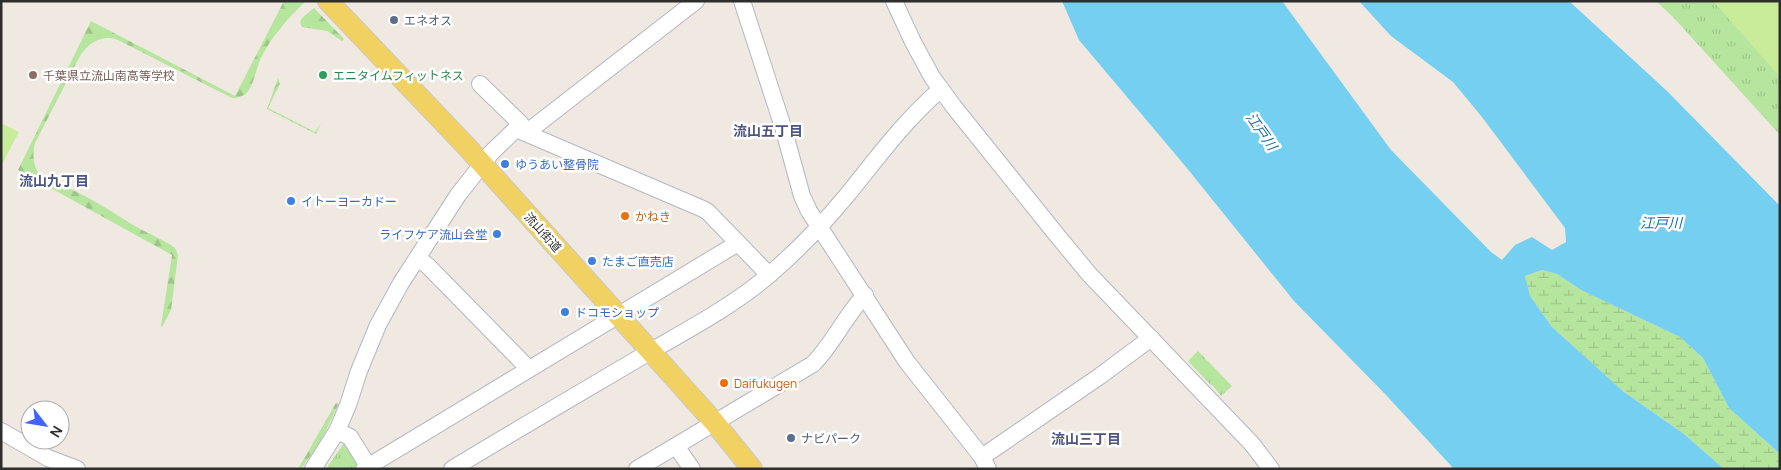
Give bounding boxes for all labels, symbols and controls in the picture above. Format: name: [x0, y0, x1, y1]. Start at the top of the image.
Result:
place label: エネオス: [404, 12, 452, 29]
marker: エネオス: [388, 14, 400, 26]
place label: 千葉県立流山南高等学校: [43, 67, 175, 84]
place label: エニタイムフィットネス: [333, 67, 464, 84]
marker: 千葉県立流山南高等学校: [27, 69, 39, 81]
marker: エニタイムフィットネス: [317, 69, 329, 81]
water label: 江戸川: [1242, 108, 1283, 155]
district label: 流山五丁目: [733, 121, 803, 140]
place label: ゆうあい整骨院: [515, 156, 599, 173]
marker: ゆうあい整骨院: [499, 158, 511, 170]
district label: 流山九丁目: [19, 171, 89, 190]
place label: イトーヨーカドー: [301, 193, 397, 210]
marker: イトーヨーカドー: [285, 195, 297, 207]
street label: 流山街道: [521, 208, 565, 256]
place label: かねき: [635, 208, 671, 225]
marker: かねき: [619, 210, 631, 222]
water label: 江戸川: [1640, 213, 1684, 232]
place label: ライフケア流山会堂: [379, 226, 487, 243]
marker: ライフケア流山会堂: [491, 228, 503, 240]
place label: たまご直売店: [602, 253, 674, 270]
marker: たまご直売店: [586, 255, 598, 267]
place label: ドコモショップ: [575, 304, 659, 321]
marker: ドコモショップ: [559, 306, 571, 318]
place label: Daifukugen: [734, 375, 797, 392]
marker: Daifukugen: [718, 377, 730, 389]
north arrow: [20, 400, 70, 450]
text: N: [46, 423, 67, 441]
district label: 流山三丁目: [1051, 429, 1121, 448]
place label: ナビパーク: [801, 430, 861, 447]
marker: ナビパーク: [785, 432, 797, 444]

